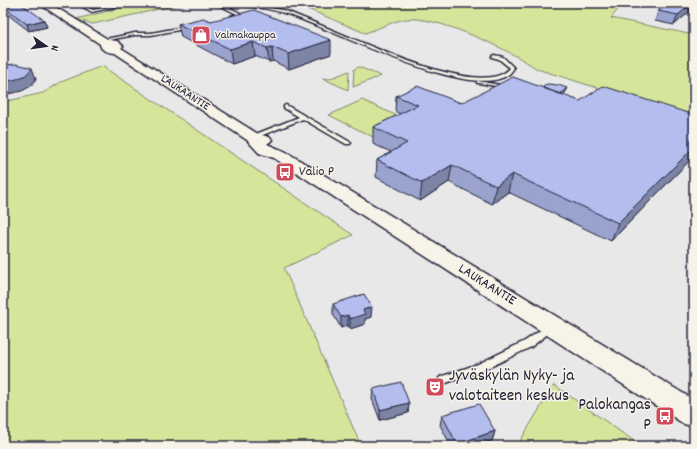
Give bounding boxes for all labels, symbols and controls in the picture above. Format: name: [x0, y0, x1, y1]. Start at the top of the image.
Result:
shop icon: Valmakauppa: [190, 24, 212, 46]
north arrow: [26, 26, 66, 66]
place label: Valmakauppa: [215, 27, 276, 44]
text: N: [45, 43, 62, 53]
street label: LAUKAANTIE: [157, 71, 213, 116]
bus stop icon: Valio P: [274, 161, 296, 183]
place label: Valio P: [299, 162, 334, 182]
street label: LAUKAANTIE: [454, 259, 520, 311]
place label: Jyväskylän Nyky- ja valotaiteen keskus: [449, 365, 575, 409]
theatre icon: Jyväskylän Nyky- ja valotaiteen keskus: [424, 376, 446, 398]
place label: Palokangas P: [578, 394, 651, 438]
bus stop icon: Palokangas P: [654, 405, 676, 427]

